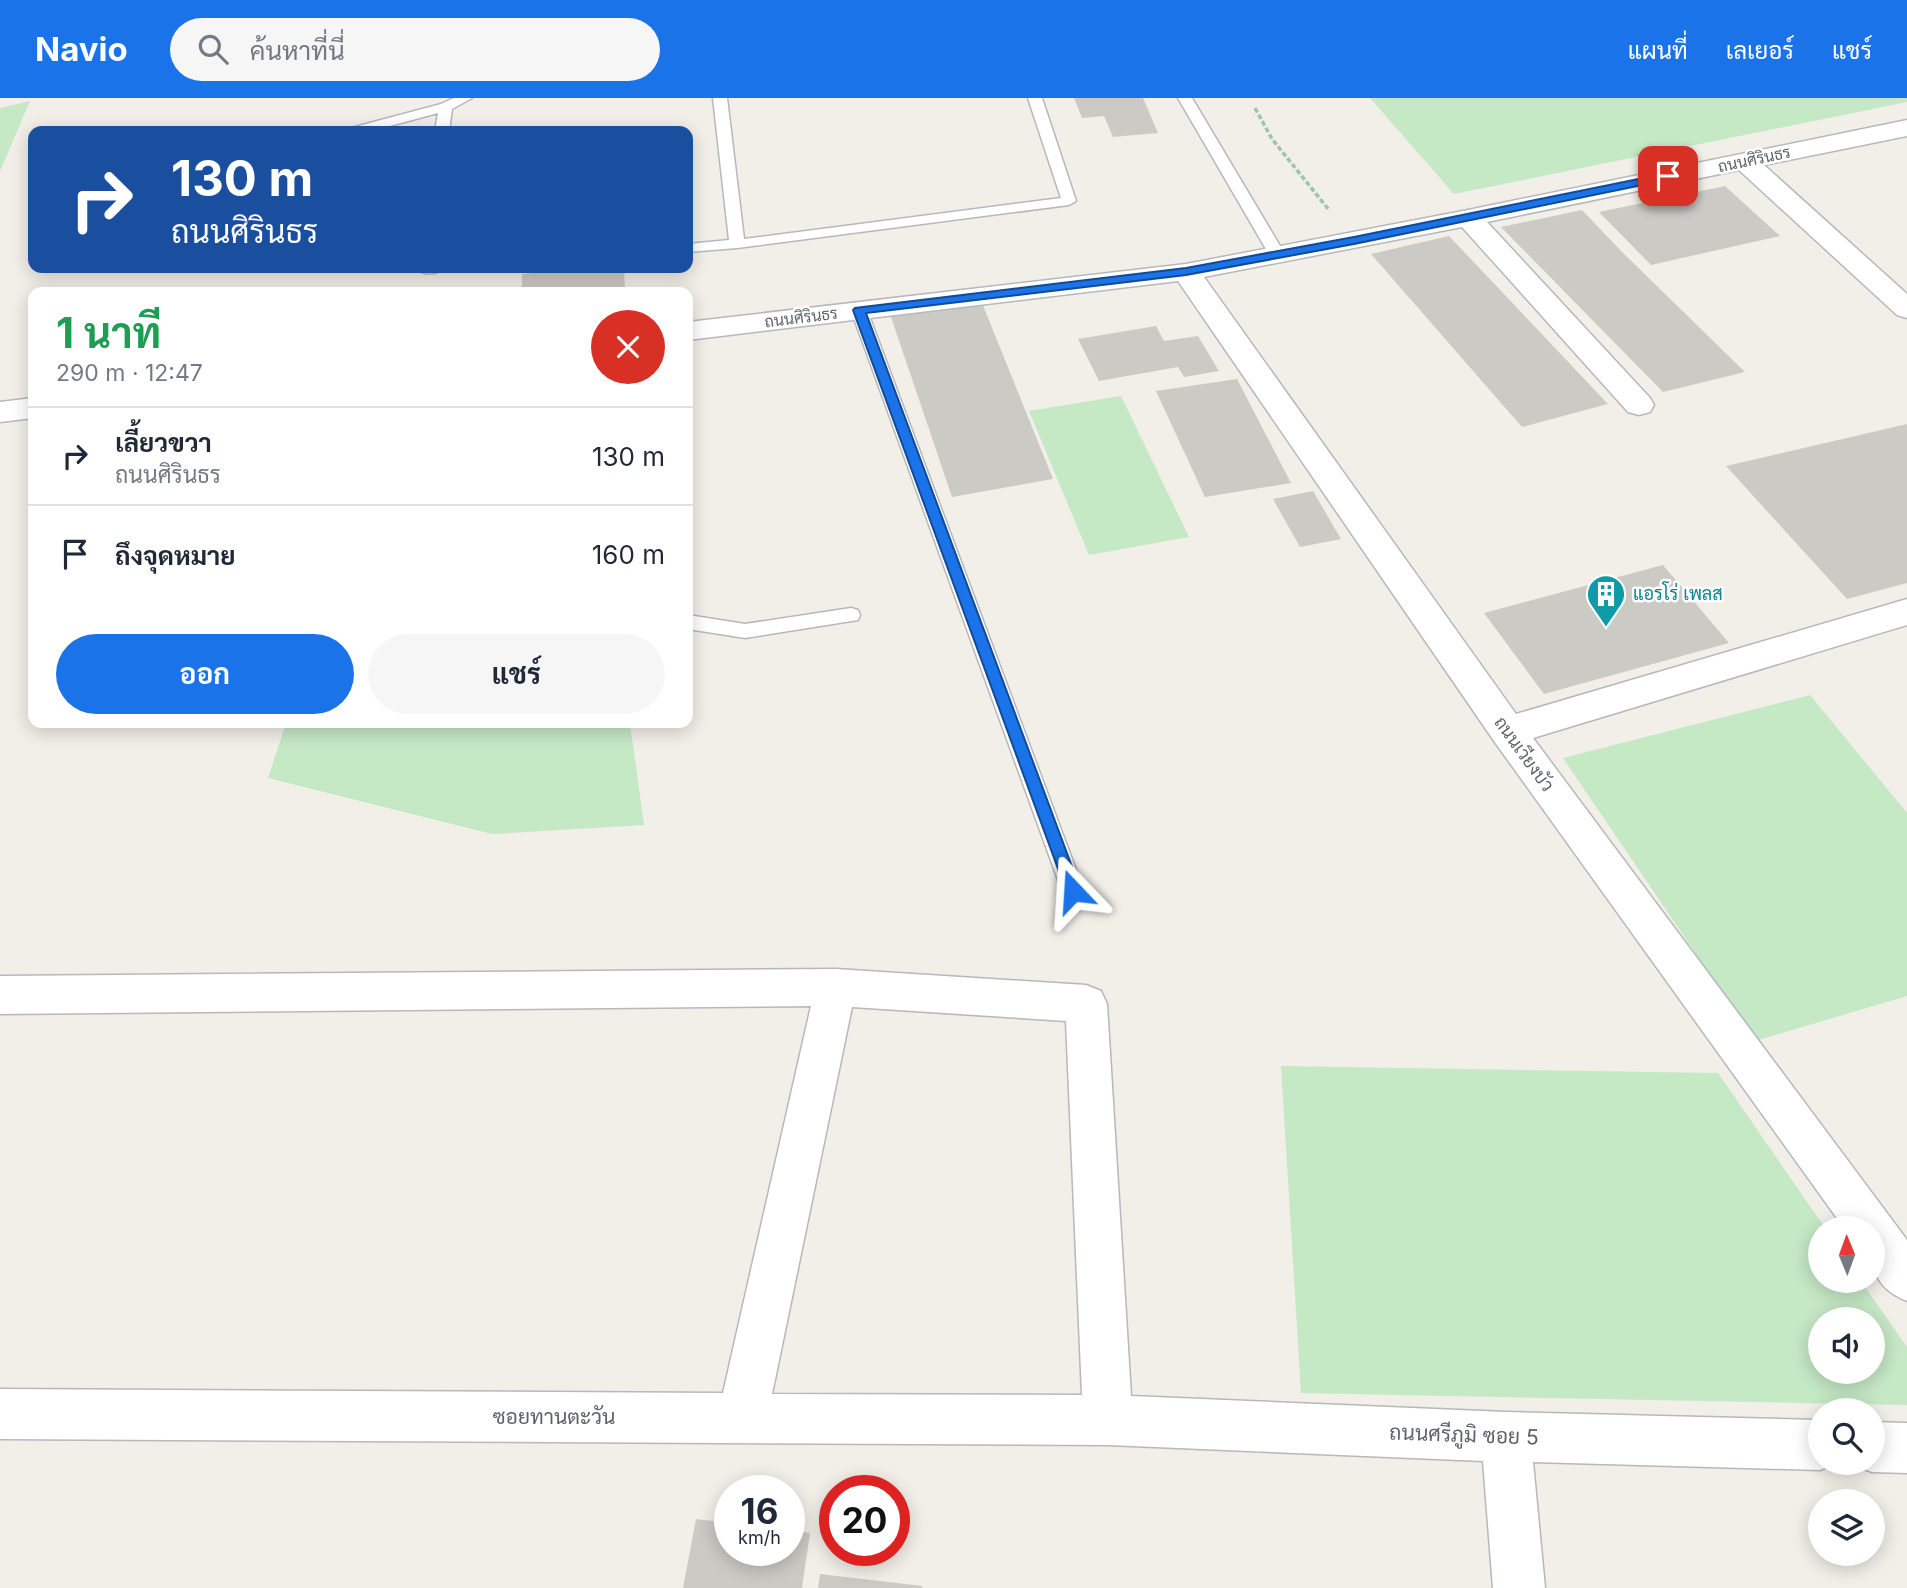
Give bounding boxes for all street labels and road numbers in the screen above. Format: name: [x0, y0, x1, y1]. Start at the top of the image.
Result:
street label: ถนนศิรินธร: [1716, 142, 1792, 176]
street label: ถนนศิรินธร: [763, 303, 839, 331]
street label: ถนนเวียงบัว: [1490, 711, 1560, 795]
street label: ซอยทานตะวัน: [493, 1404, 615, 1429]
street label: ถนนศรีภูมิ ซอย 5: [1389, 1419, 1539, 1453]

